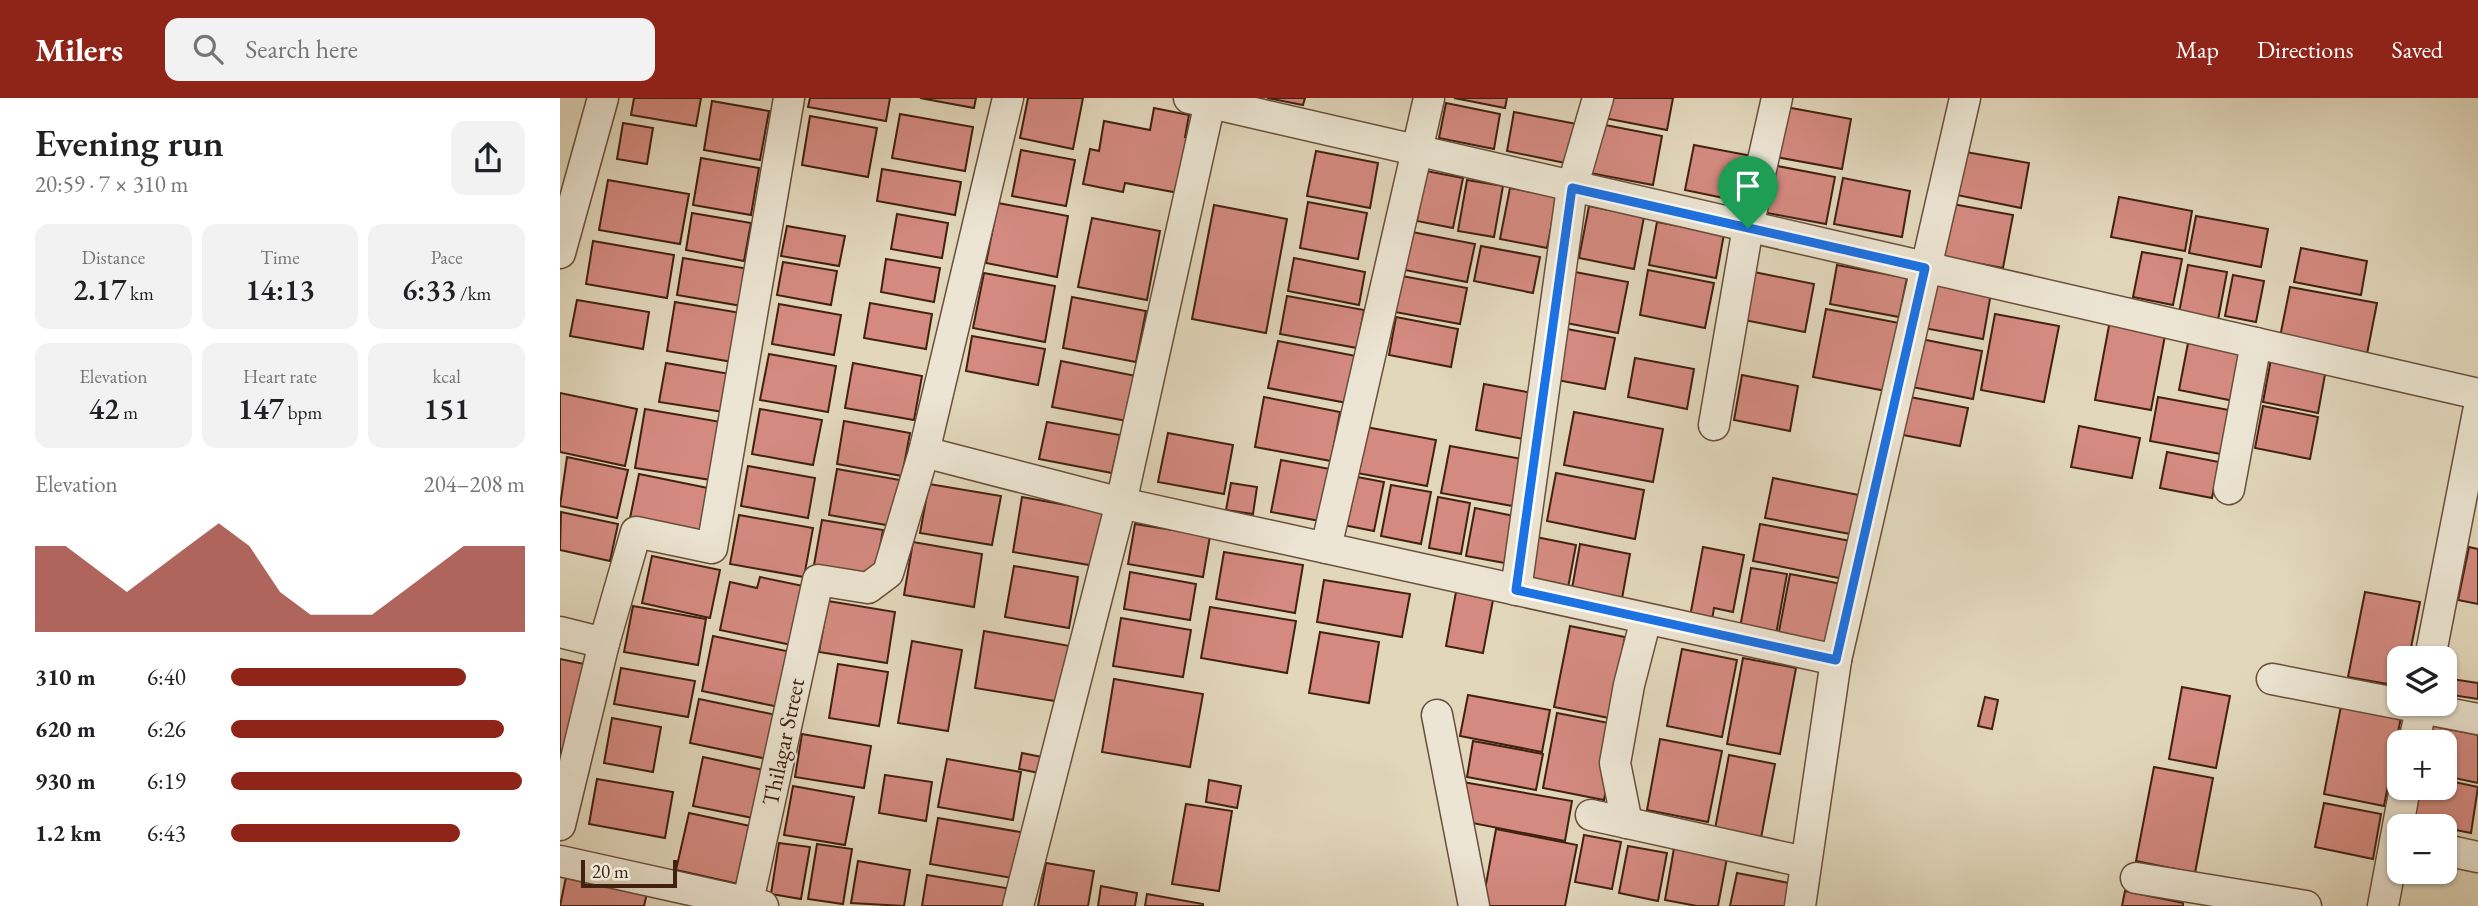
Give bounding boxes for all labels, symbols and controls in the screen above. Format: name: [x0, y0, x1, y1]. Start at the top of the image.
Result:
search box: [165, 18, 655, 81]
text: Milers: [35, 28, 123, 71]
icon: search: [189, 30, 227, 68]
text: Search here: [245, 32, 358, 66]
text: Map: [2176, 34, 2219, 65]
text: Directions: [2257, 34, 2354, 65]
text: Saved: [2392, 34, 2443, 65]
text: Evening run: [35, 118, 224, 167]
button: share: [451, 121, 525, 195]
pin: [1718, 156, 1778, 228]
icon: arrive: [1729, 167, 1767, 205]
text: 20:59 · 7 × 310 m: [35, 169, 188, 199]
text: Distance: [82, 245, 145, 270]
text: Time: [260, 245, 300, 270]
text: Pace: [431, 245, 463, 270]
text: 2.17: [73, 270, 126, 309]
text: 14:13: [245, 270, 315, 309]
text: 6:33: [402, 270, 456, 309]
text: km: [126, 281, 154, 306]
text: /km: [456, 281, 491, 306]
text: Elevation: [79, 364, 148, 389]
text: Heart rate: [243, 364, 317, 389]
text: kcal: [432, 364, 461, 389]
text: 42: [89, 389, 119, 428]
text: 147: [238, 389, 284, 428]
text: 151: [424, 389, 470, 428]
text: m: [119, 400, 138, 425]
text: bpm: [284, 400, 322, 425]
text: Elevation: [35, 469, 118, 499]
text: 204–208 m: [424, 469, 525, 499]
map controls: [2387, 646, 2457, 884]
button: layers: [2387, 646, 2457, 716]
text: 310 m: [35, 662, 96, 692]
text: 6:40: [147, 662, 186, 692]
street label: Thilagar Street: [755, 675, 811, 808]
text: 620 m: [35, 714, 96, 744]
text: 6:26: [147, 714, 186, 744]
button: +: [2387, 730, 2457, 800]
text: 930 m: [35, 766, 96, 796]
text: 6:19: [147, 766, 186, 796]
button: −: [2387, 814, 2457, 884]
text: 1.2 km: [35, 818, 102, 848]
text: 6:43: [147, 818, 186, 848]
scale bar: [581, 857, 677, 889]
text: 20 m: [592, 859, 629, 884]

